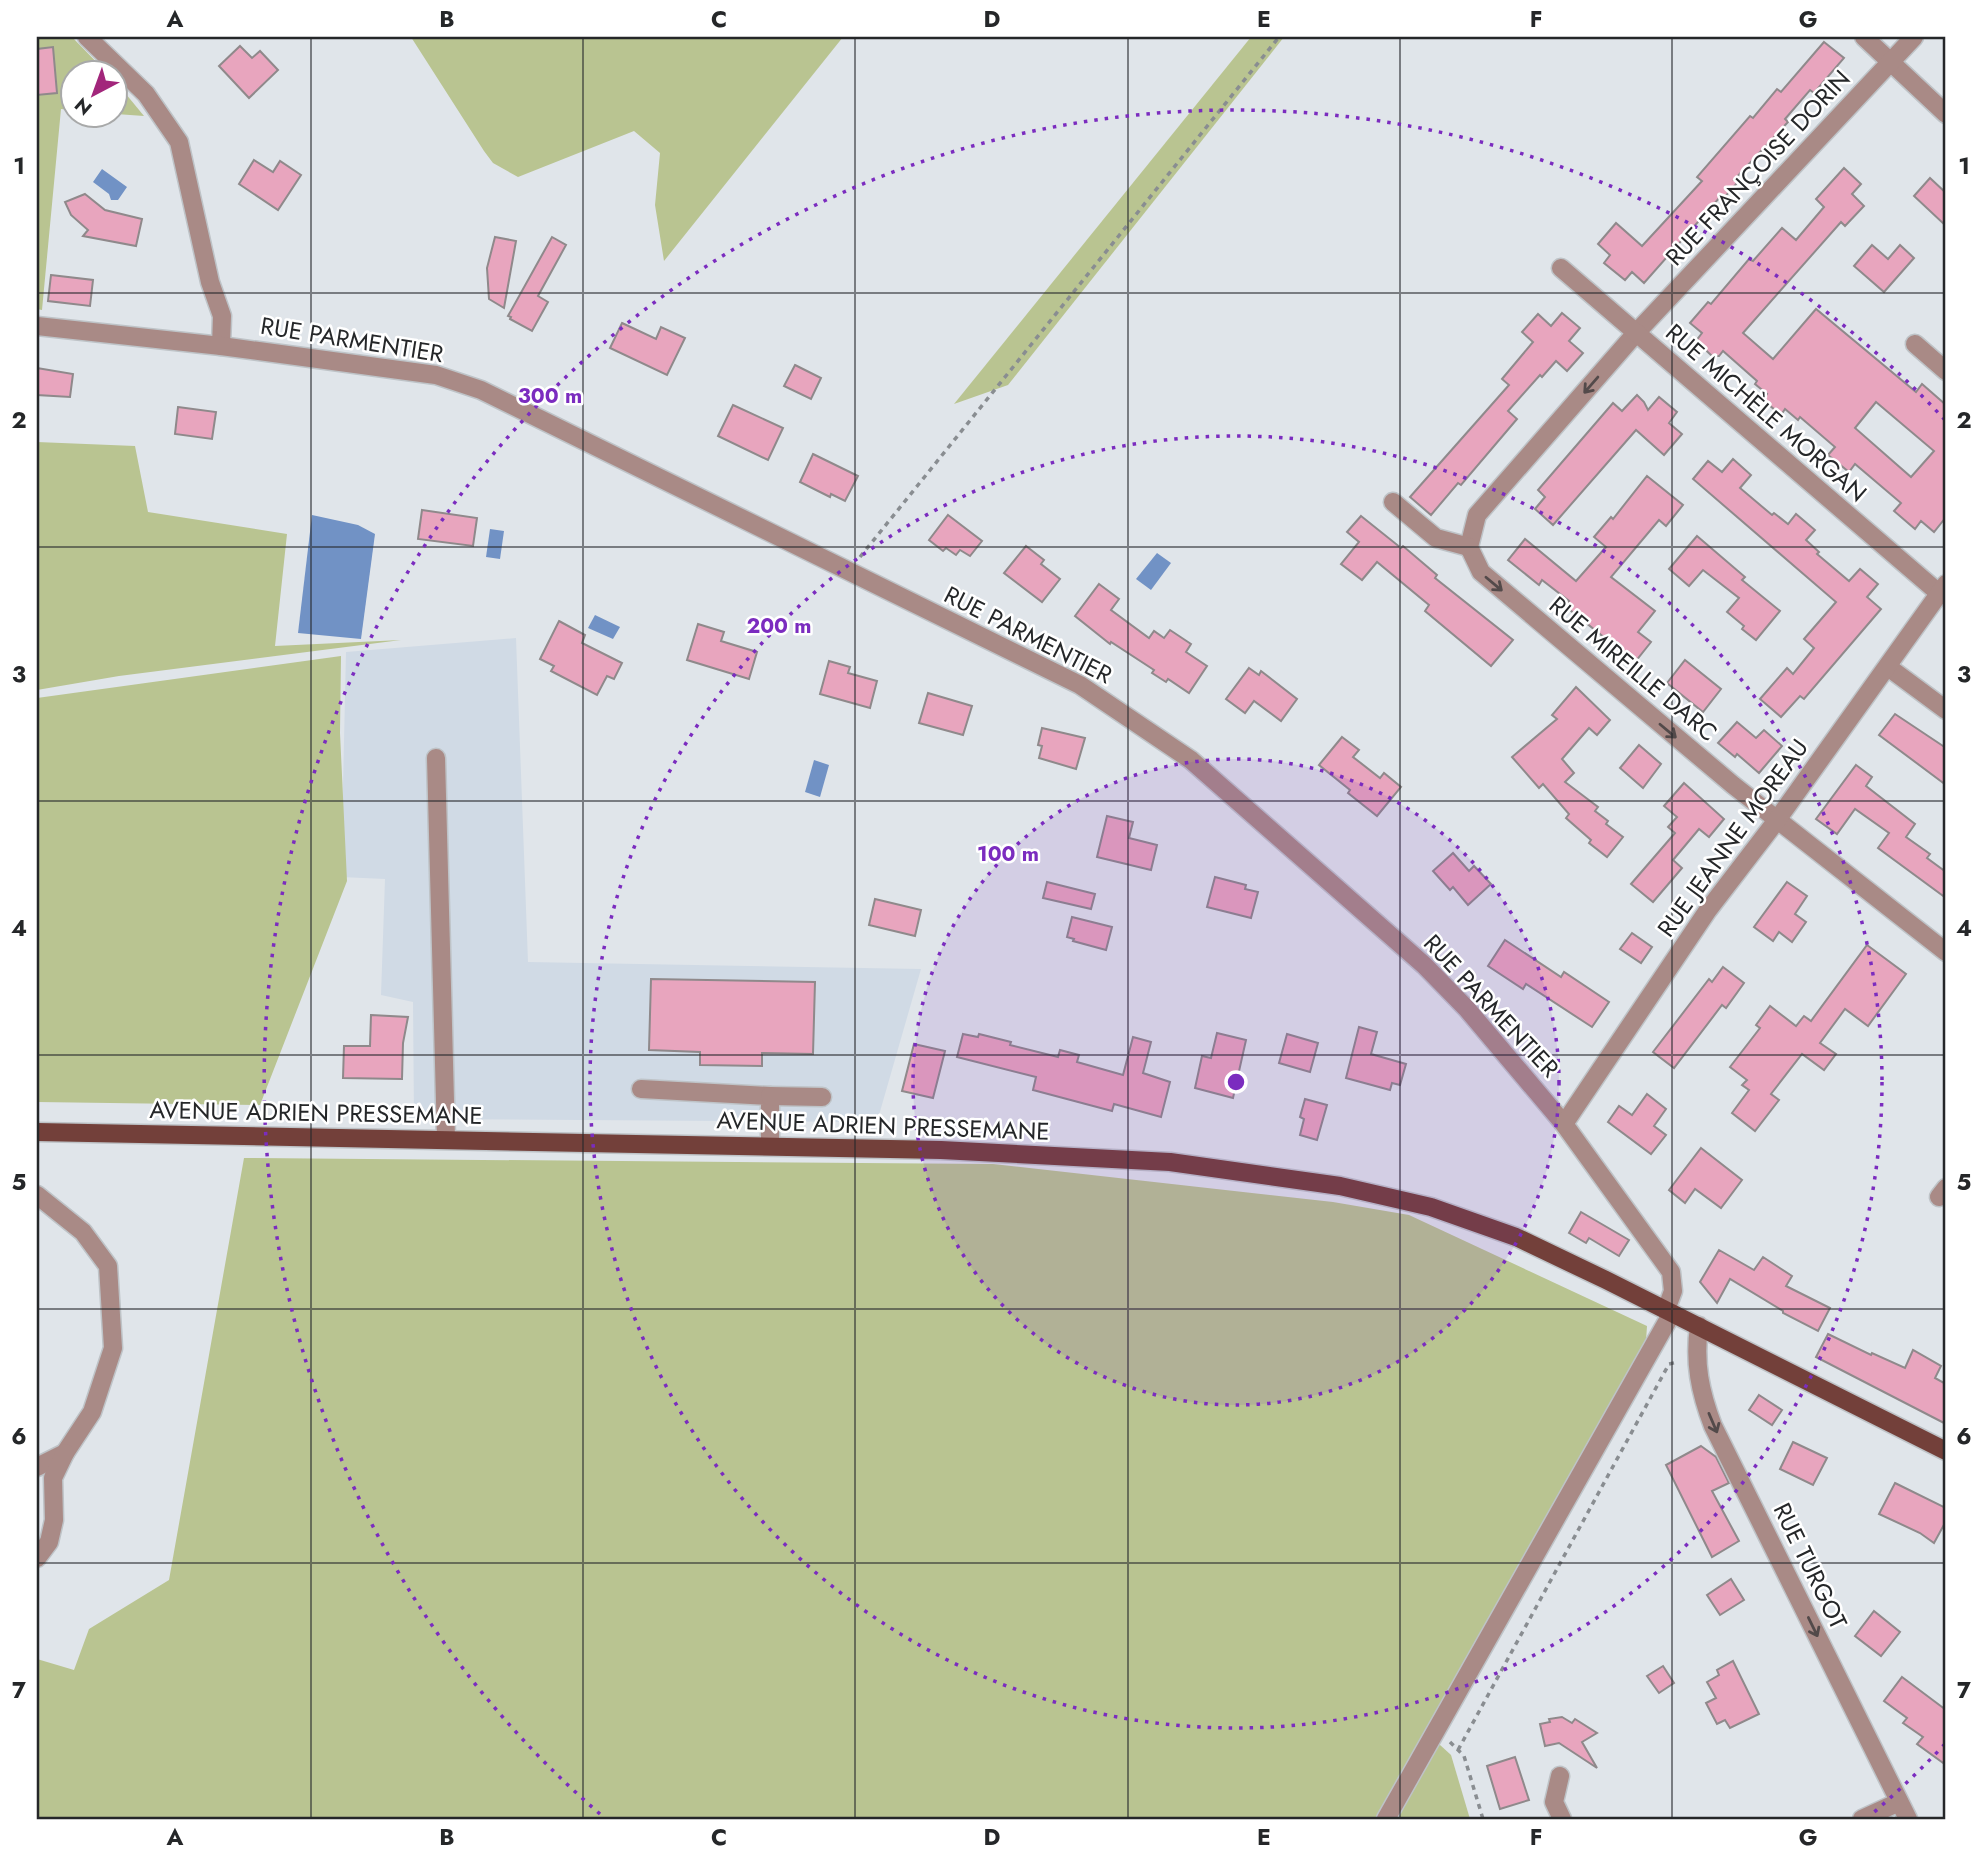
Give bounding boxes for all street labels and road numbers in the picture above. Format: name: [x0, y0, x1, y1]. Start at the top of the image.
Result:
street label: RUE FRANÇOISE DORIN: [1657, 62, 1858, 273]
street label: RUE PARMENTIER: [258, 308, 446, 371]
street label: RUE MICHÈLE MORGAN: [1658, 315, 1875, 510]
street label: RUE PARMENTIER: [938, 577, 1119, 692]
street label: RUE MIREILLE DARC: [1542, 588, 1725, 750]
street label: RUE JEANNE MOREAU: [1649, 731, 1816, 944]
street label: RUE PARMENTIER: [1416, 926, 1567, 1085]
street label: AVENUE ADRIEN PRESSEMANE: [149, 1092, 483, 1133]
street label: AVENUE ADRIEN PRESSEMANE: [716, 1102, 1050, 1149]
street label: RUE TURGOT: [1765, 1497, 1856, 1635]

